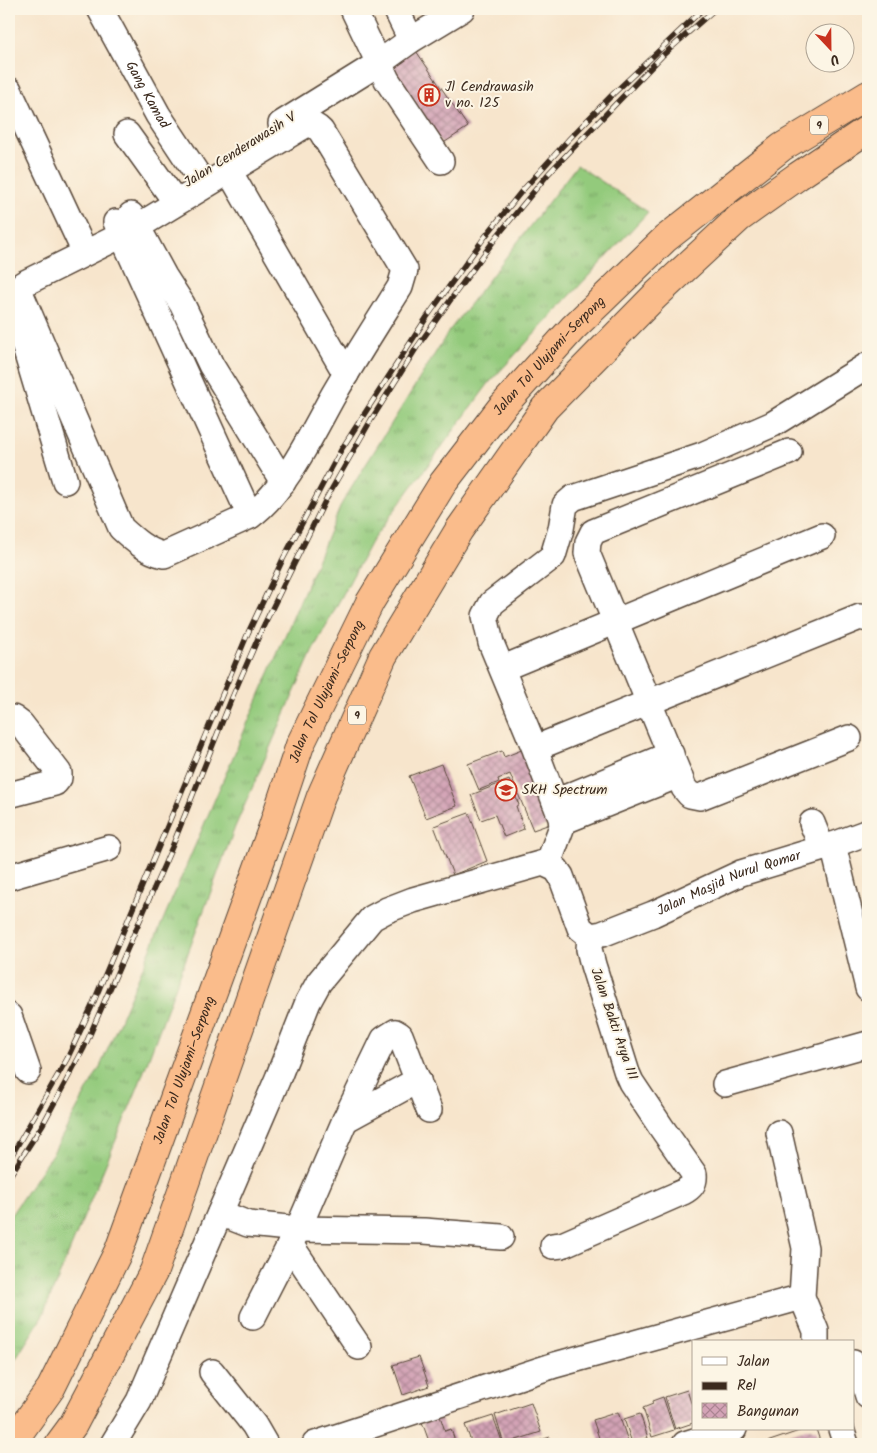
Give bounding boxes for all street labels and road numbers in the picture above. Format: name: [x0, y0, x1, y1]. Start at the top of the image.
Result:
street label: Gang Kamad: [120, 57, 176, 134]
street label: Jalan Cenderawasih V: [180, 106, 302, 193]
road number: 9: [810, 116, 828, 134]
street label: Jalan Tol Ulujami–Serpong: [488, 291, 611, 420]
street label: Jalan Tol Ulujami–Serpong: [284, 616, 371, 766]
road number: 9: [348, 706, 366, 724]
street label: Jalan Masjid Nurul Qomar: [653, 844, 805, 922]
street label: Jalan Bakti Arya III: [584, 965, 644, 1083]
street label: Jalan Tol Ulujami–Serpong: [147, 993, 221, 1147]

